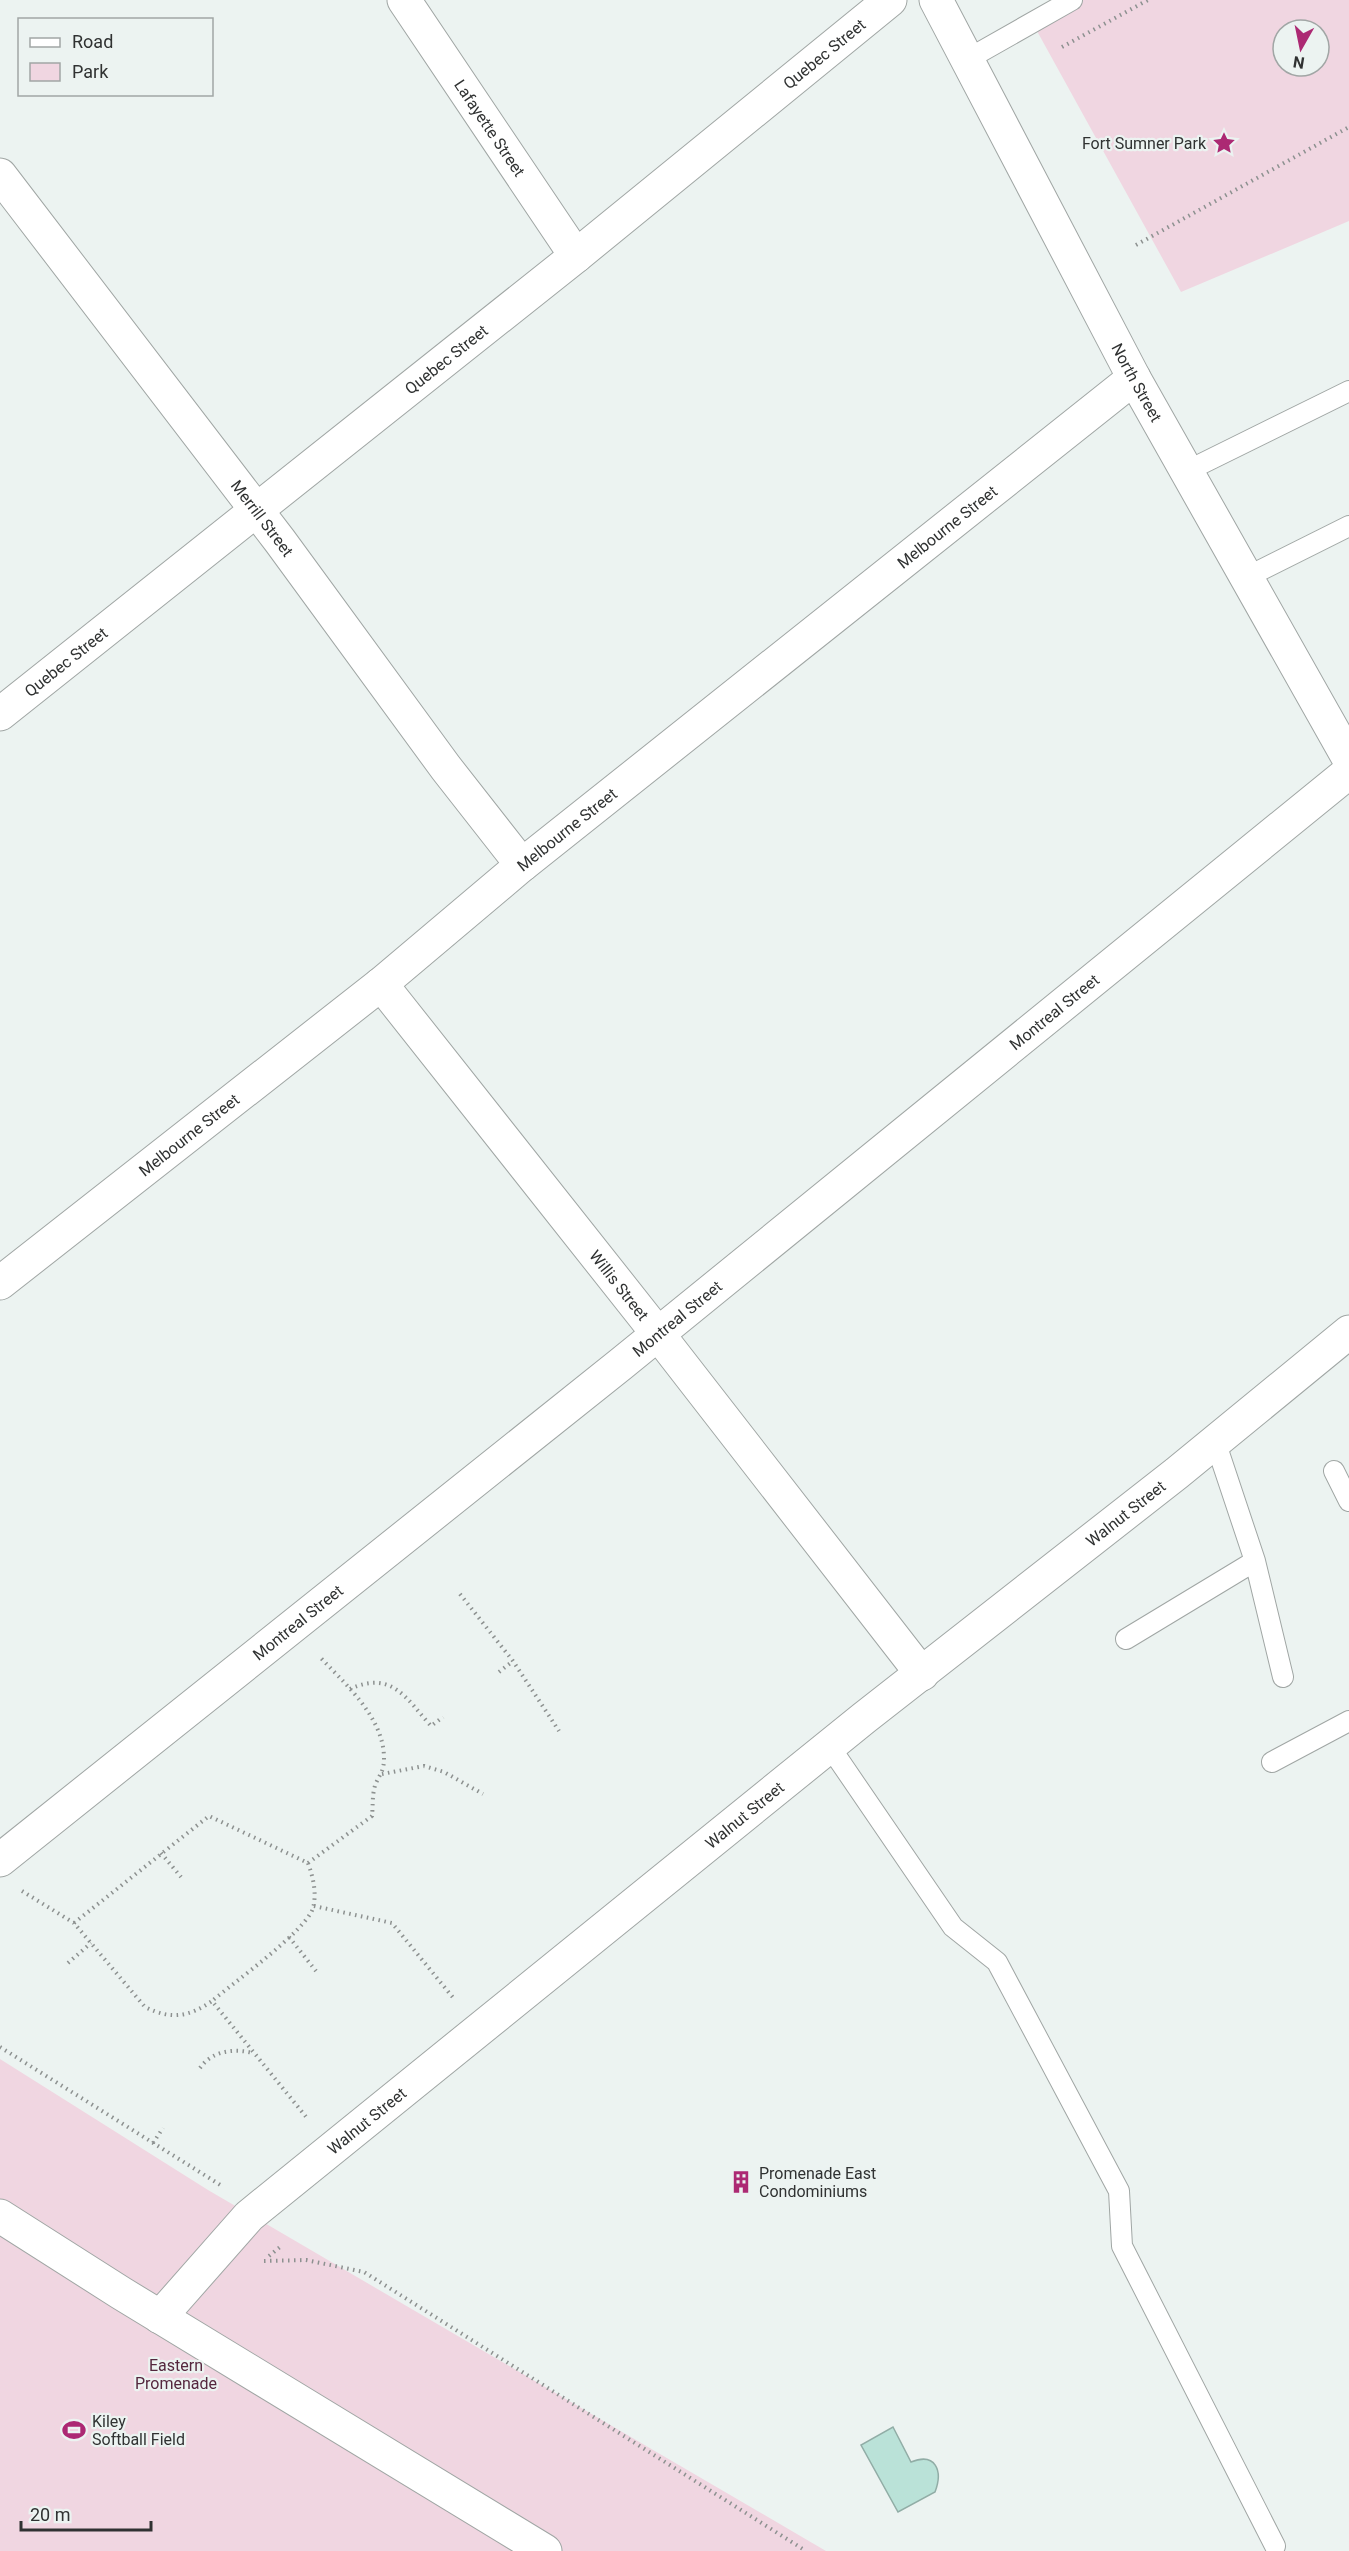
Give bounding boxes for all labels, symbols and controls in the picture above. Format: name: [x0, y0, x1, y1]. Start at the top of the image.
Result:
street label: Quebec Street: [780, 15, 869, 93]
legend: [18, 18, 213, 96]
north arrow: [1271, 18, 1331, 78]
text: Road: [72, 31, 113, 52]
text: N: [1292, 52, 1306, 73]
text: Park: [72, 61, 109, 82]
street label: Lafayette Street: [450, 76, 529, 180]
place icon: Fort Sumner Park: [1211, 130, 1237, 156]
place label: Fort Sumner Park: [1082, 134, 1207, 153]
street label: Quebec Street: [401, 321, 492, 398]
street label: North Street: [1108, 340, 1166, 425]
street label: Merrill Street: [227, 476, 297, 560]
street label: Melbourne Street: [894, 482, 1001, 573]
street label: Quebec Street: [21, 623, 111, 701]
street label: Melbourne Street: [513, 784, 621, 875]
street label: Montreal Street: [1006, 970, 1103, 1054]
street label: Melbourne Street: [135, 1090, 243, 1180]
street label: Willis Street: [585, 1247, 652, 1324]
street label: Montreal Street: [629, 1277, 726, 1361]
street label: Walnut Street: [1082, 1477, 1169, 1551]
street label: Montreal Street: [249, 1581, 347, 1664]
street label: Walnut Street: [702, 1778, 788, 1853]
street label: Walnut Street: [324, 2084, 410, 2159]
place label: Promenade East Condominiums: [759, 2164, 876, 2201]
building icon: Promenade East Condominiums: [728, 2169, 754, 2195]
park label: Eastern Promenade: [135, 2356, 217, 2393]
place label: Kiley Softball Field: [92, 2412, 185, 2449]
sports icon: Kiley Softball Field: [61, 2417, 87, 2443]
scale bar: [21, 2494, 152, 2532]
text: 20 m: [30, 2504, 70, 2525]

